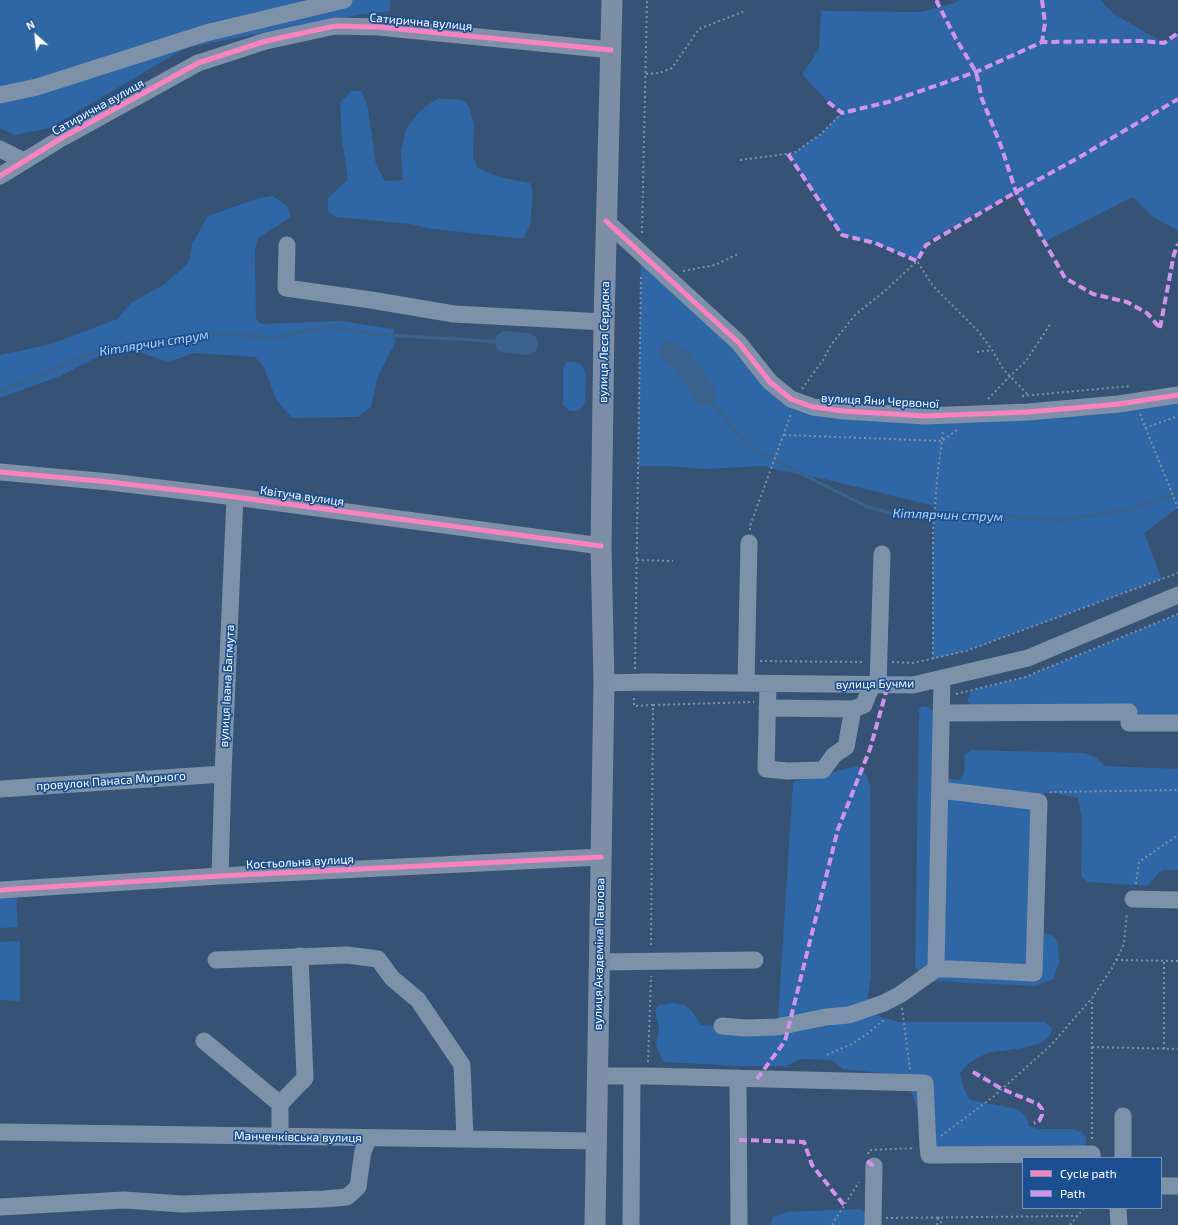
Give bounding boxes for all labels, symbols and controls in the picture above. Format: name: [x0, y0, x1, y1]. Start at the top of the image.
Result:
street label: Сатирична вулиця: [369, 10, 473, 34]
north arrow: [16, 16, 56, 56]
text: N: [24, 17, 37, 32]
street label: Сатирична вулиця: [49, 76, 147, 138]
street label: вулиця Леся Сердюка: [596, 281, 612, 403]
water label: Кітлярчин струм: [98, 327, 210, 359]
street label: вулиця Яни Червоної: [821, 391, 939, 411]
street label: Квітуча вулиця: [259, 483, 345, 509]
water label: Кітлярчин струм: [892, 505, 1004, 525]
street label: вулиця Івана Багмута: [217, 624, 237, 748]
street label: вулиця Бучми: [836, 676, 914, 692]
street label: провулок Панаса Мирного: [36, 769, 186, 793]
street label: Костьольна вулиця: [246, 852, 354, 872]
street label: вулиця Академіка Павлова: [590, 878, 608, 1030]
street label: Манченківська вулиця: [234, 1129, 362, 1145]
legend: [1022, 1157, 1162, 1209]
text: Cycle path: [1060, 1166, 1117, 1180]
text: Path: [1060, 1186, 1085, 1200]

